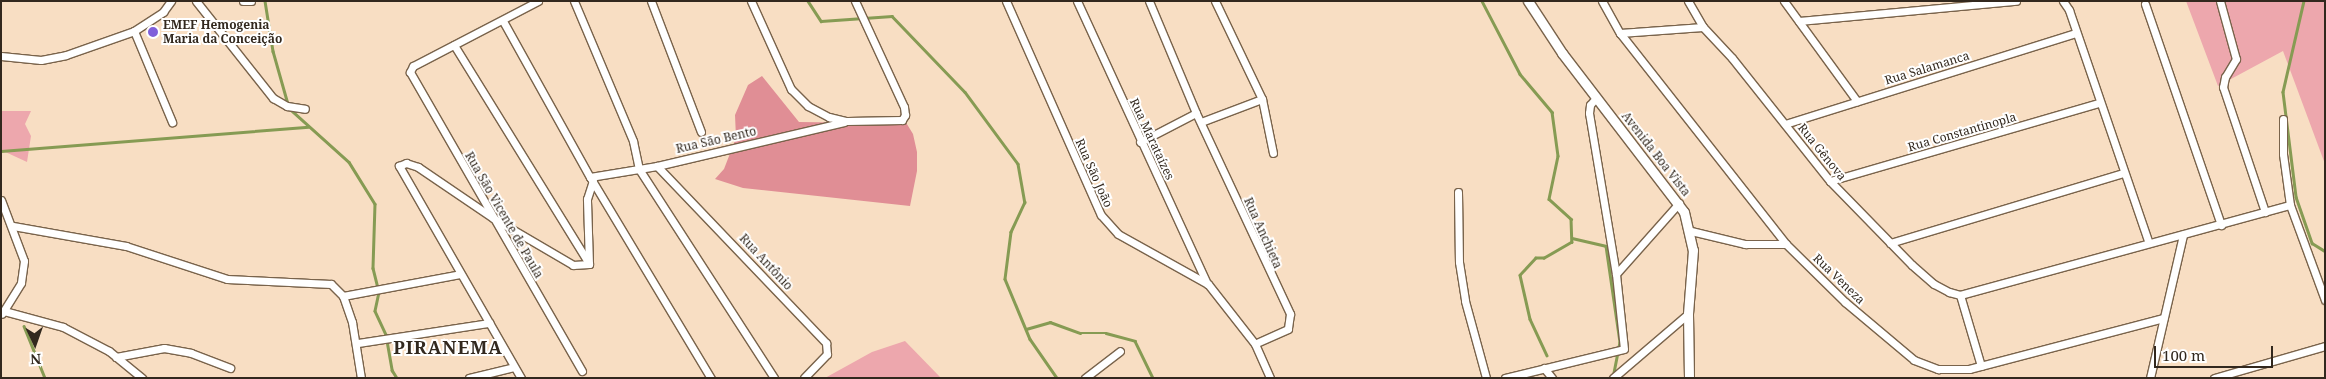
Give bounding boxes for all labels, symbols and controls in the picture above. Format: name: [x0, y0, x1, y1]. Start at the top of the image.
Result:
place label: EMEF Hemogenia Maria da Conceição: [163, 18, 282, 46]
marker: EMEF Hemogenia Maria da Conceição: [147, 26, 159, 38]
street label: Rua Salamanca: [1883, 48, 1971, 88]
street label: Rua Marataízes: [1127, 96, 1177, 182]
street label: Avenida Boa Vista: [1619, 109, 1693, 199]
street label: Rua Constantinopla: [1906, 110, 2018, 154]
street label: Rua Gênova: [1795, 121, 1849, 183]
street label: Rua São Bento: [675, 124, 757, 156]
street label: Rua São João: [1072, 136, 1116, 210]
street label: Rua São Vicente de Paula: [462, 149, 546, 281]
street label: Rua Anchieta: [1241, 195, 1285, 271]
street label: Rua Antônio: [736, 231, 796, 293]
street label: Rua Veneza: [1810, 251, 1868, 307]
north arrow: [10, 319, 60, 369]
district label: PIRANEMA: [392, 336, 504, 358]
scale bar: [2156, 336, 2275, 368]
text: 100 m: [2162, 345, 2205, 365]
text: N: [30, 350, 42, 369]

